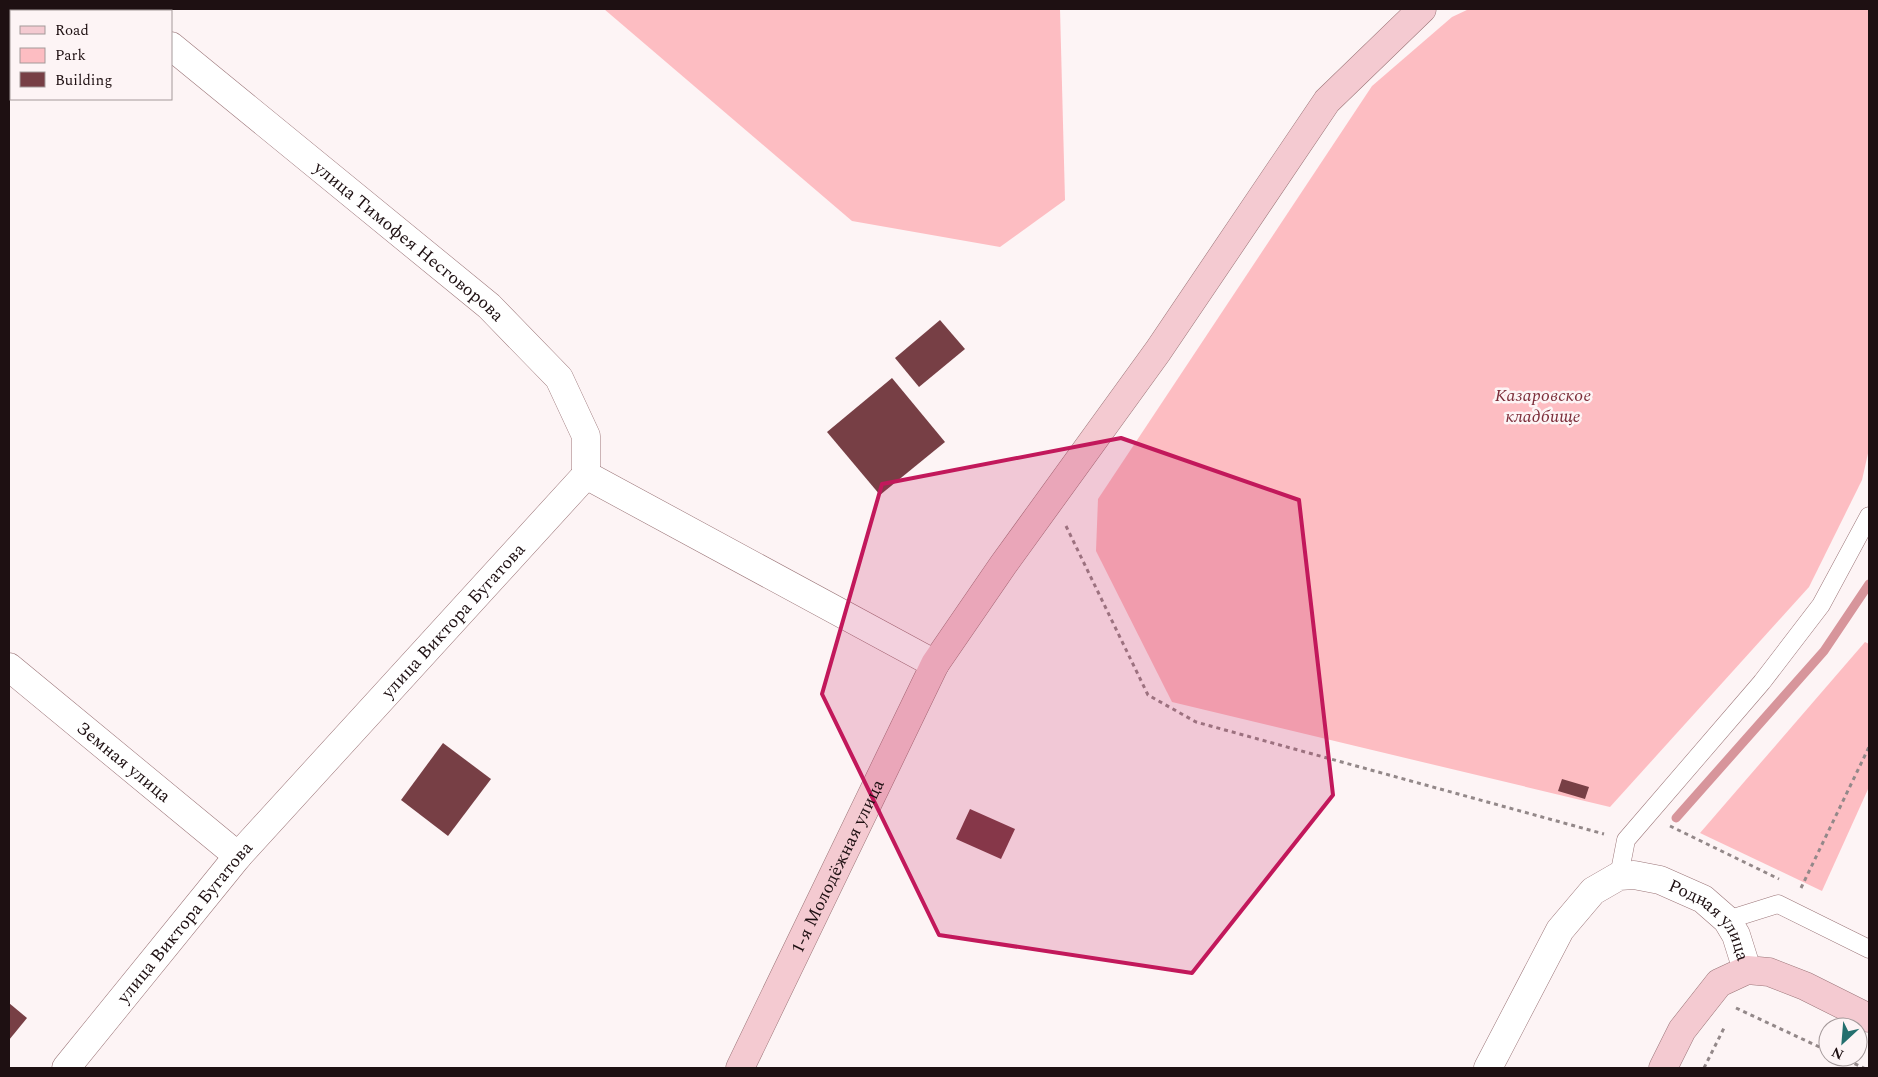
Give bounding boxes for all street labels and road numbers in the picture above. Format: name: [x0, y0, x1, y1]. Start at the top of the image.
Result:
street label: улица Тимофея Несговорова: [307, 154, 511, 328]
street label: улица Виктора Бугатова: [374, 536, 532, 705]
street label: Земная улица: [71, 715, 177, 809]
street label: 1-я Молодёжная улица: [784, 774, 891, 958]
street label: улица Виктора Бугатова: [109, 835, 259, 1010]
street label: Родная улица: [1664, 872, 1757, 964]

